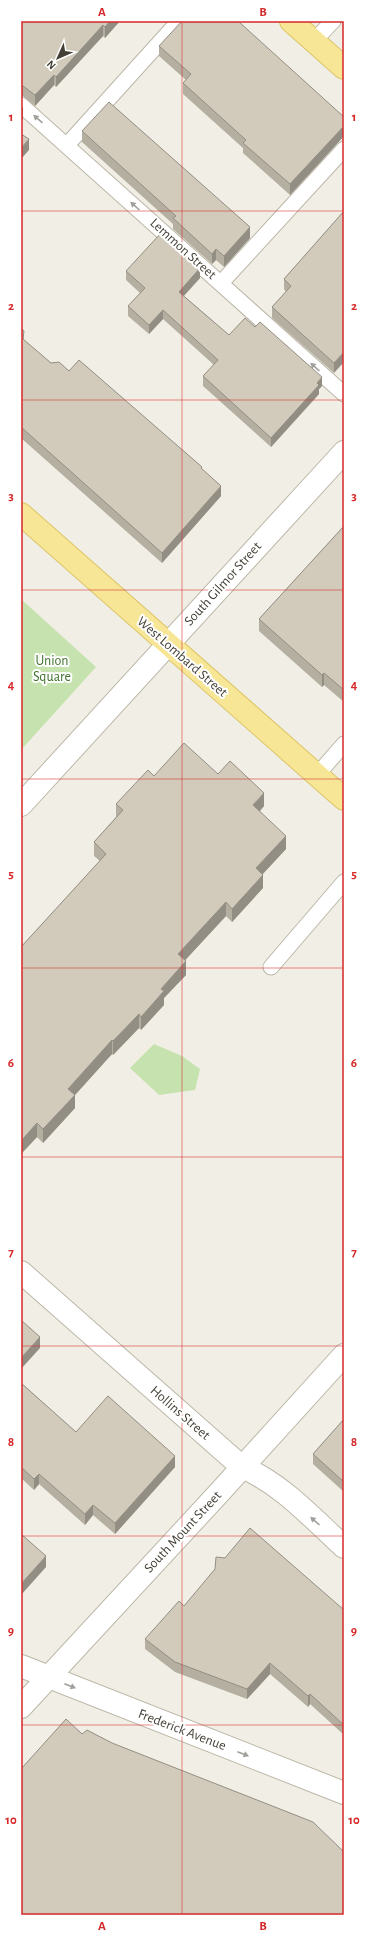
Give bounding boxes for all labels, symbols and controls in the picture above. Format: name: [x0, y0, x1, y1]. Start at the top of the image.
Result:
text: A: [98, 6, 106, 19]
text: B: [259, 6, 267, 19]
north arrow: [38, 38, 78, 78]
text: N: [45, 58, 58, 71]
text: 1: [9, 111, 13, 124]
text: 1: [352, 111, 356, 124]
one-way arrow: [33, 115, 43, 124]
one-way arrow: [130, 201, 140, 210]
street label: Lemmon Street: [147, 216, 219, 283]
text: 2: [8, 300, 14, 313]
text: 2: [351, 300, 357, 313]
one-way arrow: [310, 363, 320, 372]
text: 3: [8, 490, 14, 503]
text: 3: [351, 490, 357, 503]
street label: South Gilmor Street: [182, 539, 264, 629]
street label: West Lombard Street: [134, 614, 230, 700]
park label: Union Square: [33, 654, 71, 684]
text: 4: [8, 679, 15, 692]
text: 4: [351, 679, 358, 692]
text: 5: [8, 868, 14, 881]
text: 5: [351, 868, 357, 881]
text: 6: [8, 1057, 14, 1070]
text: 6: [351, 1057, 357, 1070]
text: 7: [8, 1246, 14, 1259]
text: 7: [351, 1246, 357, 1259]
street label: Hollins Street: [147, 1383, 213, 1443]
text: 8: [8, 1436, 14, 1449]
text: 8: [351, 1436, 357, 1449]
street label: South Mount Street: [142, 1488, 225, 1576]
one-way arrow: [310, 1516, 320, 1525]
text: 9: [8, 1625, 14, 1638]
text: 9: [351, 1625, 357, 1638]
one-way arrow: [65, 1683, 77, 1689]
street label: Frederick Avenue: [136, 1707, 228, 1753]
one-way arrow: [238, 1751, 250, 1757]
text: 10: [5, 1814, 17, 1827]
text: 10: [348, 1814, 360, 1827]
text: A: [98, 1920, 106, 1933]
text: B: [259, 1920, 267, 1933]

